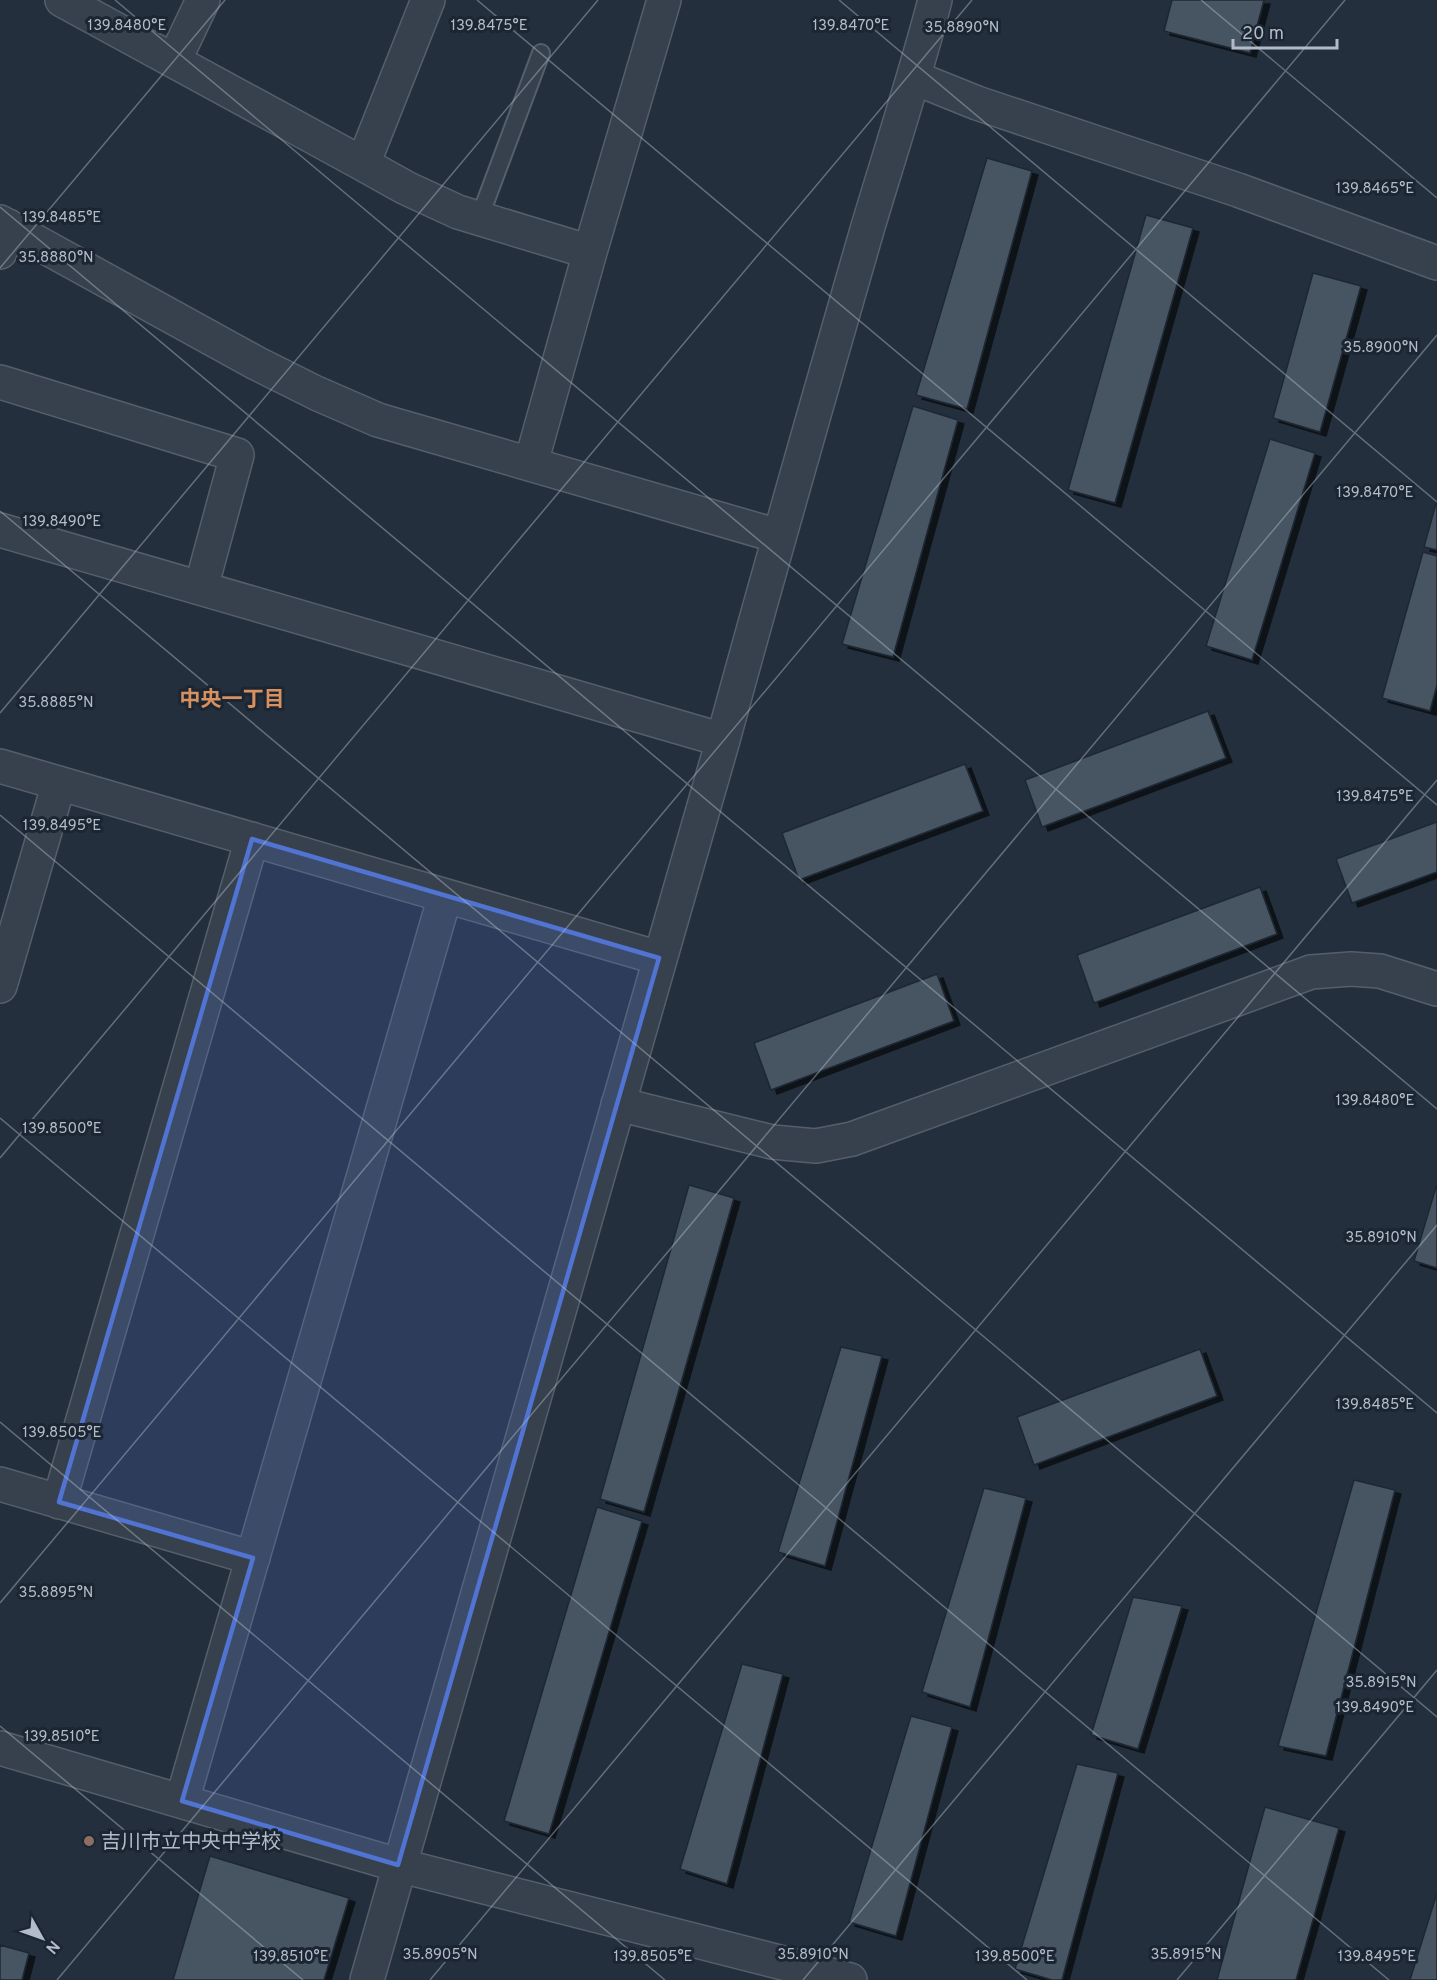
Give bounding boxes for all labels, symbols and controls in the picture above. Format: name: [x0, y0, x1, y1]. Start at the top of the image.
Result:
scale bar: [1233, 12, 1336, 50]
text: 139.8480°E: [88, 17, 166, 36]
text: 139.8475°E: [450, 17, 528, 36]
text: 139.8470°E: [812, 17, 890, 36]
text: 35.8890°N: [925, 19, 999, 38]
text: 20 m: [1242, 23, 1284, 46]
text: 139.8465°E: [1336, 180, 1414, 199]
text: 139.8485°E: [23, 209, 101, 228]
text: 35.8880°N: [18, 249, 94, 268]
text: 35.8900°N: [1343, 339, 1419, 358]
text: 139.8470°E: [1336, 484, 1414, 503]
text: 139.8490°E: [23, 513, 101, 532]
district label: 中央一丁目: [180, 687, 285, 714]
text: 35.8885°N: [18, 694, 94, 713]
text: 139.8475°E: [1336, 788, 1414, 807]
text: 139.8495°E: [23, 817, 101, 836]
text: 139.8480°E: [1336, 1092, 1414, 1111]
text: 139.8500°E: [22, 1120, 102, 1139]
text: 35.8910°N: [1345, 1229, 1417, 1248]
text: 139.8485°E: [1336, 1396, 1414, 1415]
text: 139.8505°E: [22, 1424, 102, 1443]
text: 35.8895°N: [19, 1584, 93, 1603]
text: 35.8915°N: [1345, 1674, 1417, 1693]
text: 139.8490°E: [1336, 1699, 1414, 1718]
text: 139.8510°E: [24, 1728, 100, 1747]
place label: 吉川市立中央中学校: [101, 1830, 281, 1856]
marker: 吉川市立中央中学校: [82, 1834, 96, 1848]
north arrow: [12, 1908, 72, 1968]
text: N: [41, 1936, 63, 1957]
text: 35.8905°N: [402, 1946, 478, 1965]
text: 35.8910°N: [777, 1946, 849, 1965]
text: 35.8915°N: [1150, 1946, 1222, 1965]
text: 139.8510°E: [253, 1948, 329, 1967]
text: 139.8505°E: [613, 1948, 693, 1967]
text: 139.8500°E: [975, 1948, 1055, 1967]
text: 139.8495°E: [1338, 1948, 1416, 1967]

